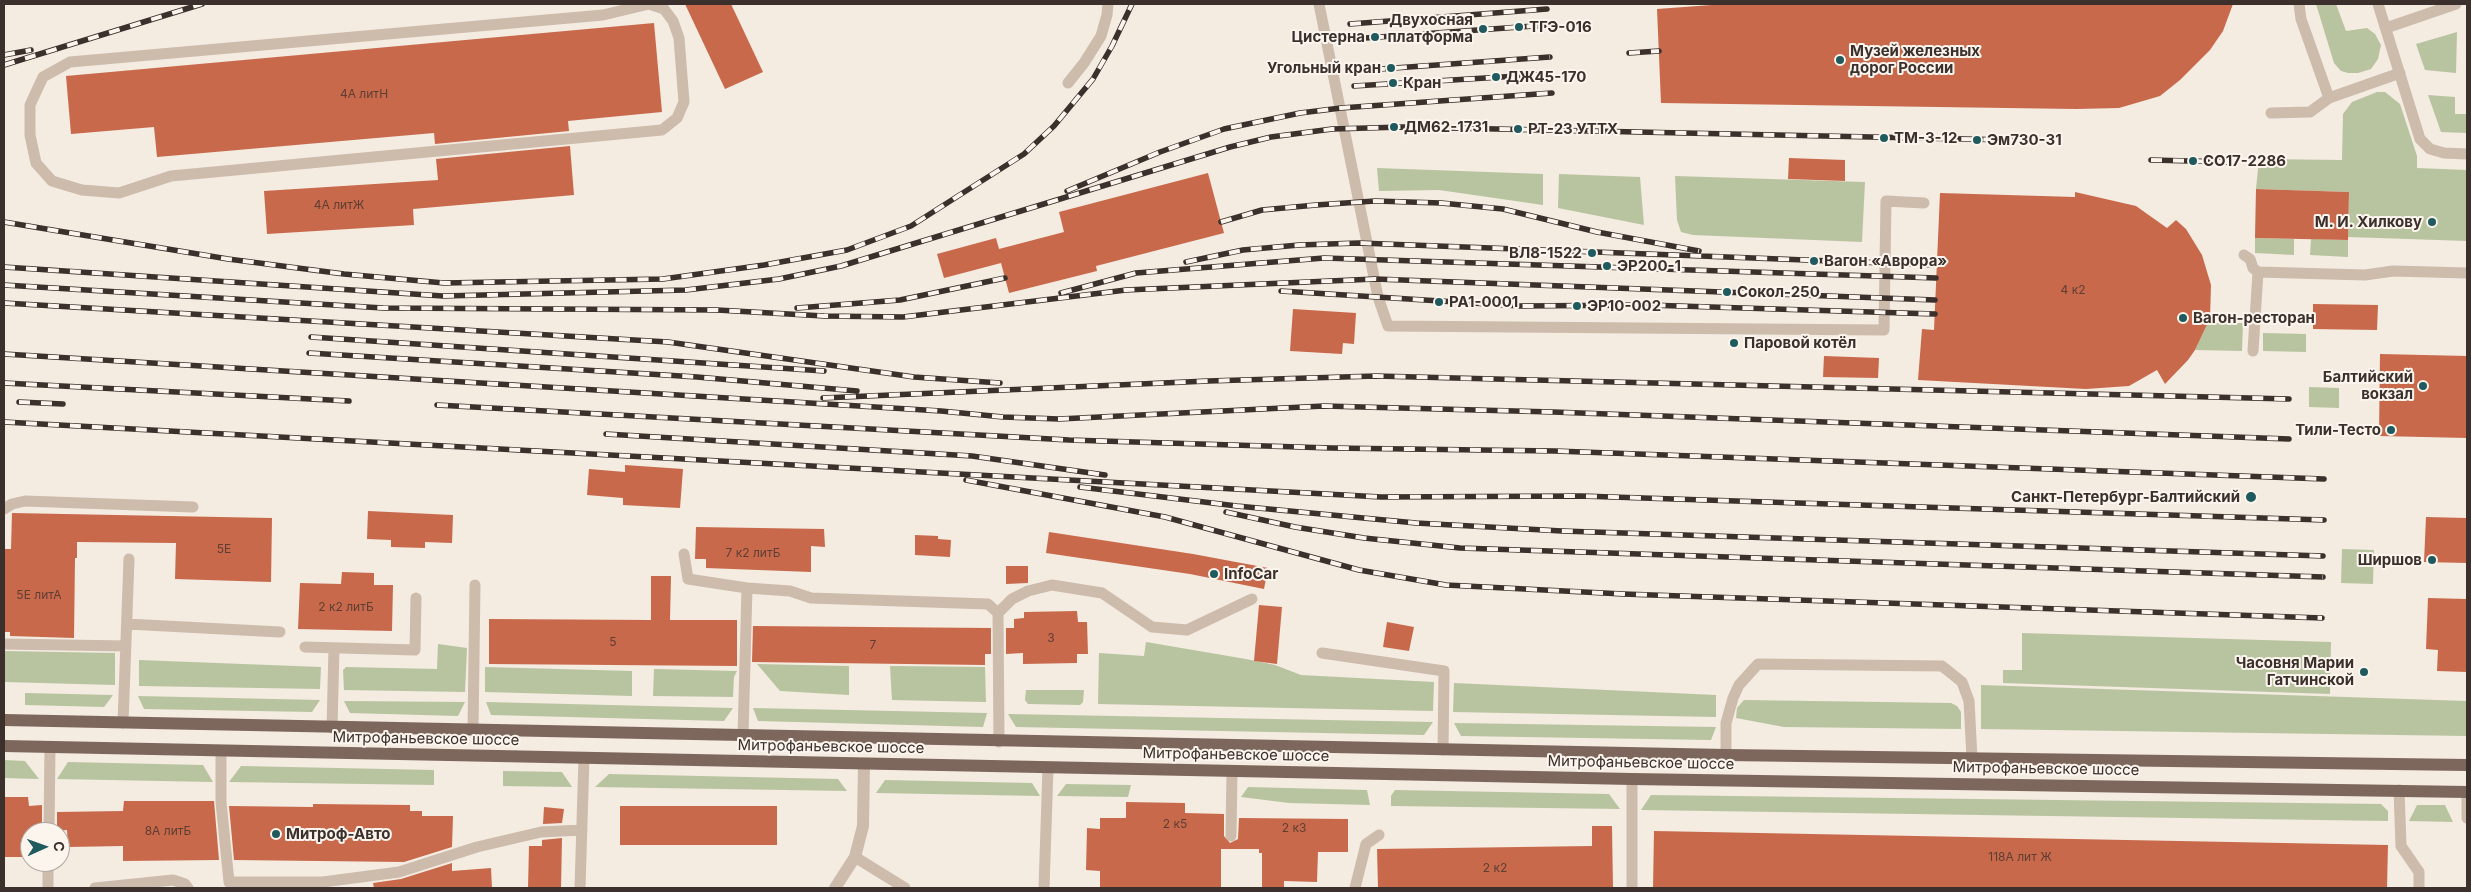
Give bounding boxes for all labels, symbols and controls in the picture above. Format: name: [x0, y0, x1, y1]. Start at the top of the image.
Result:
place label: Двухосная платформа: [1387, 11, 1473, 46]
place label: ТГЭ-016: [1529, 18, 1592, 36]
marker: ТГЭ-016: [1513, 21, 1525, 33]
marker: Двухосная платформа: [1477, 23, 1489, 35]
place label: Цистерна: [1292, 28, 1365, 46]
marker: Цистерна: [1369, 31, 1381, 43]
place label: Музей железных дорог России: [1850, 42, 1980, 77]
marker: Музей железных дорог России: [1834, 54, 1846, 66]
place label: Угольный кран: [1267, 59, 1381, 77]
marker: Угольный кран: [1385, 62, 1397, 74]
place label: ДЖ45-170: [1506, 68, 1586, 86]
marker: ДЖ45-170: [1490, 71, 1502, 83]
place label: Кран: [1403, 74, 1441, 92]
marker: Кран: [1387, 77, 1399, 89]
house number: 4А литН: [340, 87, 388, 101]
place label: ДМ62-1731: [1404, 118, 1488, 136]
place label: РТ-23 УТТХ: [1528, 120, 1618, 138]
marker: ДМ62-1731: [1388, 121, 1400, 133]
marker: РТ-23 УТТХ: [1512, 123, 1524, 135]
place label: ТМ-3-12: [1894, 129, 1958, 147]
place label: Эм730-31: [1987, 131, 2062, 149]
marker: ТМ-3-12: [1878, 132, 1890, 144]
marker: Эм730-31: [1971, 134, 1983, 146]
place label: СО17-2286: [2203, 152, 2286, 170]
marker: СО17-2286: [2187, 155, 2199, 167]
house number: 4А литЖ: [314, 198, 364, 212]
place label: М. И. Хилкову: [2315, 213, 2422, 231]
marker: М. И. Хилкову: [2426, 216, 2438, 228]
place label: ВЛ8-1522: [1509, 244, 1582, 262]
marker: ВЛ8-1522: [1586, 247, 1598, 259]
place label: Вагон «Аврора»: [1824, 252, 1947, 270]
marker: Вагон «Аврора»: [1808, 255, 1820, 267]
place label: ЭР200-1: [1617, 257, 1681, 275]
marker: ЭР200-1: [1601, 260, 1613, 272]
place label: Сокол-250: [1737, 283, 1820, 301]
house number: 4 к2: [2061, 283, 2085, 297]
marker: Сокол-250: [1721, 286, 1733, 298]
place label: РА1-0001: [1449, 293, 1518, 311]
marker: РА1-0001: [1433, 296, 1445, 308]
place label: ЭР10-002: [1587, 297, 1661, 315]
marker: ЭР10-002: [1571, 300, 1583, 312]
place label: Вагон-ресторан: [2193, 309, 2315, 327]
marker: Вагон-ресторан: [2177, 312, 2189, 324]
place label: Паровой котёл: [1744, 334, 1856, 352]
marker: Паровой котёл: [1728, 337, 1740, 349]
place label: Балтийский вокзал: [2323, 368, 2413, 403]
marker: Балтийский вокзал: [2417, 380, 2429, 392]
place label: Тили-Тесто: [2295, 421, 2381, 439]
marker: Тили-Тесто: [2385, 424, 2397, 436]
place label: Санкт-Петербург-Балтийский: [2011, 488, 2240, 506]
marker: Санкт-Петербург-Балтийский: [2244, 490, 2258, 504]
house number: 5Е: [217, 542, 231, 556]
house number: 7 к2 литБ: [726, 546, 780, 560]
place label: Ширшов: [2358, 551, 2422, 569]
marker: Ширшов: [2426, 554, 2438, 566]
place label: InfoCar: [1224, 565, 1278, 583]
marker: InfoCar: [1208, 568, 1220, 580]
house number: 5Е литА: [16, 588, 62, 602]
house number: 2 к2 литБ: [318, 600, 374, 614]
house number: 3: [1047, 631, 1055, 645]
house number: 5: [609, 635, 617, 649]
house number: 7: [870, 638, 876, 652]
place label: Часовня Марии Гатчинской: [2236, 654, 2354, 689]
marker: Часовня Марии Гатчинской: [2358, 666, 2370, 678]
street label: Митрофаньевское шоссе: [332, 728, 520, 750]
street label: Митрофаньевское шоссе: [737, 736, 925, 758]
street label: Митрофаньевское шоссе: [1142, 744, 1330, 766]
street label: Митрофаньевское шоссе: [1547, 752, 1735, 774]
street label: Митрофаньевское шоссе: [1952, 758, 2140, 780]
house number: 2 к5: [1163, 817, 1187, 831]
house number: 2 к3: [1282, 821, 1306, 835]
north arrow: [20, 822, 70, 872]
house number: 8А литБ: [145, 824, 191, 838]
place label: Митроф-Авто: [286, 825, 390, 843]
marker: Митроф-Авто: [270, 828, 282, 840]
text: С: [51, 841, 68, 852]
house number: 118А лит Ж: [1988, 850, 2052, 864]
house number: 2 к2: [1483, 861, 1507, 875]

